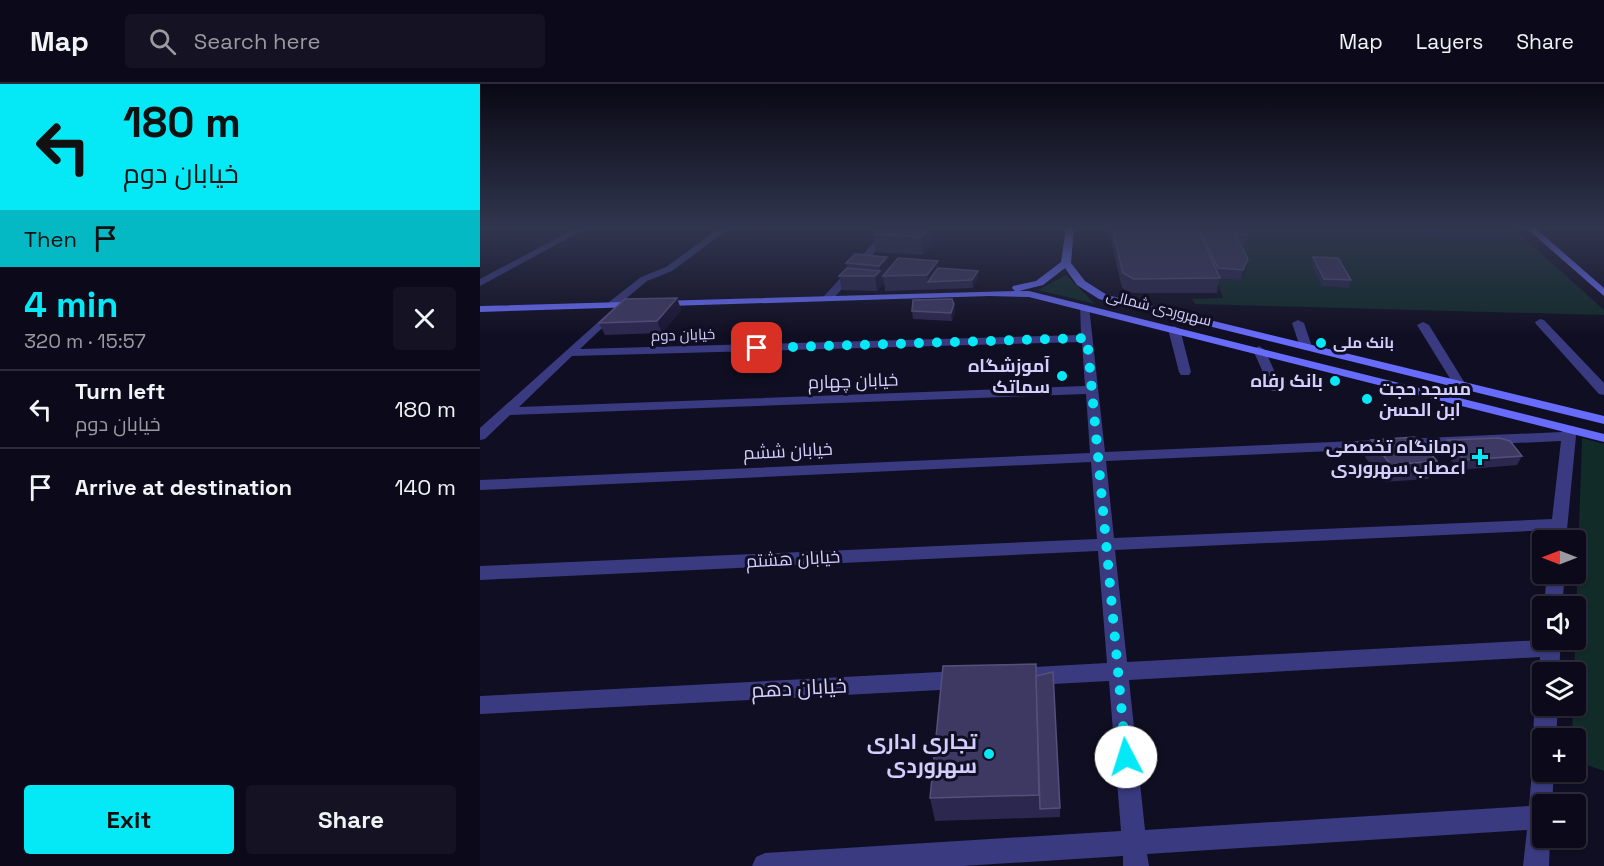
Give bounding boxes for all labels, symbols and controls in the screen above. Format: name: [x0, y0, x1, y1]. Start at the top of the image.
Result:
search box: [125, 14, 545, 68]
text: Map: [30, 23, 89, 59]
icon: search: [146, 25, 179, 58]
text: Search here: [194, 27, 321, 55]
text: Map: [1339, 28, 1383, 55]
text: Layers: [1416, 28, 1483, 55]
text: Share: [1516, 28, 1574, 55]
text: 180 m: [123, 96, 241, 149]
icon: left: [24, 108, 102, 186]
text: خیابان دوم: [123, 156, 239, 191]
icon: arrive: [89, 222, 122, 255]
text: Then: [24, 225, 77, 253]
text: 4 min: [24, 282, 119, 328]
street label: سهروردی شمالی: [1104, 285, 1214, 331]
button: close: [393, 287, 456, 350]
pin: [731, 322, 782, 373]
street label: خیابان دوم: [651, 324, 715, 346]
text: 320 m · 15:57: [24, 328, 146, 354]
icon: arrive: [740, 331, 773, 364]
place label: بانک ملی: [1333, 333, 1394, 352]
marker: بانک ملی: [1314, 336, 1328, 350]
place label: آموزشگاه سماتک: [968, 354, 1050, 398]
street label: خیابان چهارم: [807, 367, 899, 395]
marker: آموزشگاه سماتک: [1055, 369, 1069, 383]
place label: بانک رفاه: [1250, 369, 1323, 392]
marker: بانک رفاه: [1328, 374, 1342, 388]
text: Turn left: [75, 377, 165, 405]
place label: مسجد حجت ابن الحسن: [1379, 377, 1471, 421]
marker: مسجد حجت ابن الحسن: [1360, 392, 1374, 406]
icon: left: [24, 393, 57, 426]
text: 180 m: [394, 395, 456, 423]
text: خیابان دوم: [75, 411, 161, 437]
place label: درمانگاه تخصصی اعصاب سهروردی: [1326, 435, 1466, 479]
street label: خیابان ششم: [743, 437, 833, 465]
marker: درمانگاه تخصصی اعصاب سهروردی: [1471, 448, 1489, 466]
icon: arrive: [24, 471, 57, 504]
text: Arrive at destination: [75, 473, 292, 501]
text: 140 m: [394, 473, 456, 501]
north arrow: [1532, 530, 1586, 584]
map controls: [1532, 530, 1586, 848]
street label: خیابان هشتم: [745, 545, 841, 573]
button: sound: [1532, 596, 1586, 650]
button: layers: [1532, 662, 1586, 716]
street label: خیابان دهم: [750, 672, 848, 704]
position arrow: [1094, 725, 1158, 789]
place label: تجاری اداری سهروردی: [867, 728, 978, 779]
button: +: [1532, 728, 1586, 782]
marker: تجاری اداری سهروردی: [982, 747, 996, 761]
button: Exit: [24, 785, 234, 854]
button: Share: [246, 785, 456, 854]
button: −: [1532, 794, 1586, 848]

